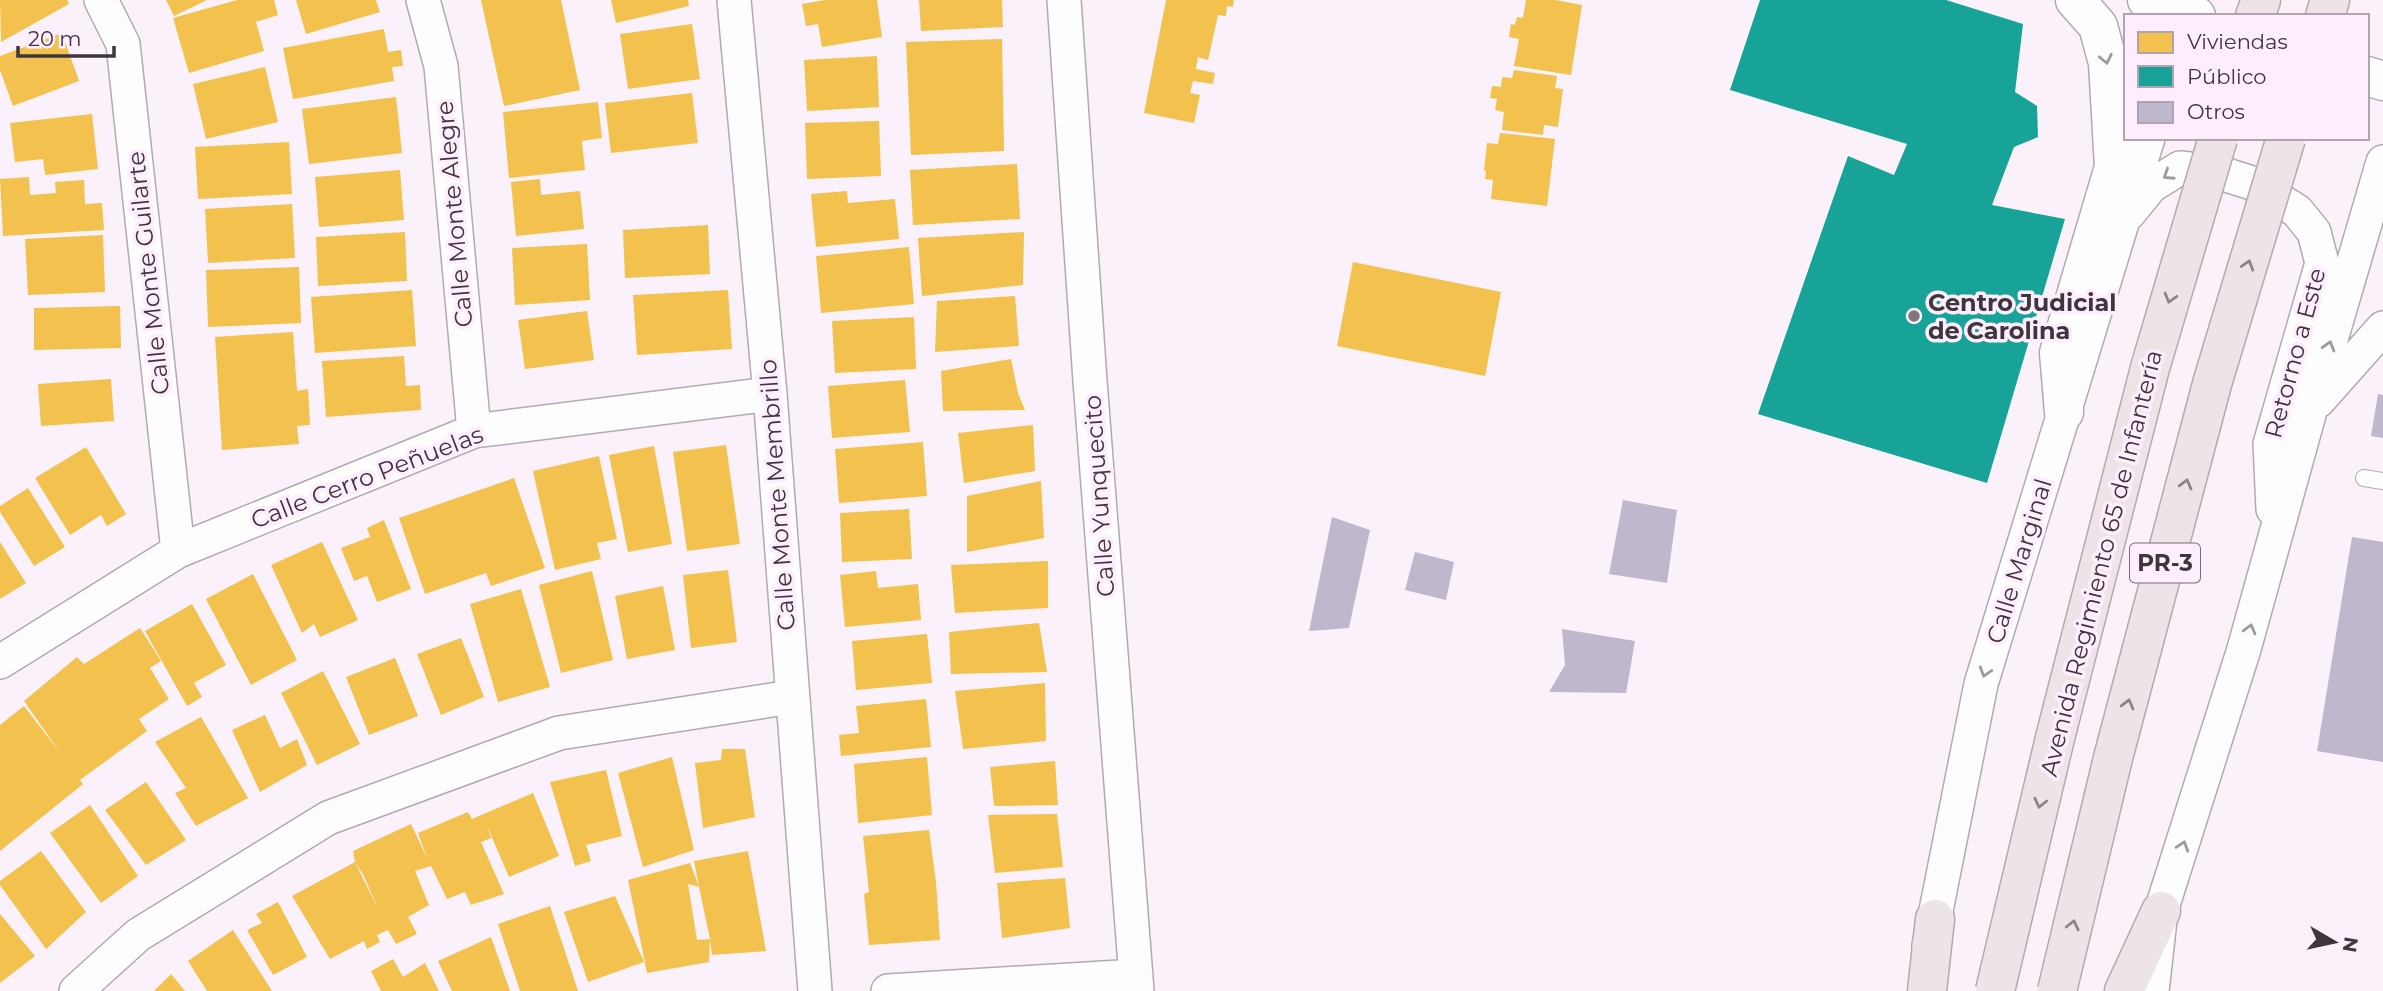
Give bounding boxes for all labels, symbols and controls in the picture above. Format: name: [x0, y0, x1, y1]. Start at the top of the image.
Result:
scale bar: [18, 14, 114, 58]
legend: [2124, 14, 2369, 140]
text: 20 m: [28, 26, 82, 51]
text: Viviendas: [2187, 29, 2288, 54]
one-way arrow: [2098, 52, 2113, 64]
text: Público: [2187, 64, 2267, 89]
street label: Calle Monte Alegre: [430, 99, 478, 329]
text: Otros: [2187, 99, 2245, 124]
street label: Calle Monte Guilarte: [121, 150, 175, 396]
one-way arrow: [2163, 167, 2176, 180]
one-way arrow: [2239, 259, 2254, 271]
street label: Retorno a Este: [2258, 265, 2332, 441]
place label: Centro Judicial de Carolina: [1928, 288, 2117, 345]
one-way arrow: [2164, 291, 2179, 303]
marker: Centro Judicial de Carolina: [1906, 308, 1922, 324]
one-way arrow: [2321, 340, 2335, 352]
street label: Avenida Regimiento 65 de Infantería: [2034, 347, 2168, 779]
street label: Calle Monte Membrillo: [753, 358, 801, 632]
street label: Calle Yunquecito: [1077, 394, 1121, 598]
street label: Calle Cerro Peñuelas: [247, 419, 487, 535]
street label: Calle Marginal: [1980, 475, 2058, 647]
one-way arrow: [2178, 478, 2192, 490]
road number: PR-3: [2130, 544, 2200, 582]
one-way arrow: [2242, 623, 2256, 635]
one-way arrow: [1979, 666, 1994, 678]
one-way arrow: [2120, 698, 2134, 710]
one-way arrow: [2034, 796, 2048, 808]
one-way arrow: [2175, 841, 2189, 853]
north arrow: [2299, 907, 2369, 977]
one-way arrow: [2065, 919, 2079, 931]
text: N: [2338, 935, 2363, 954]

